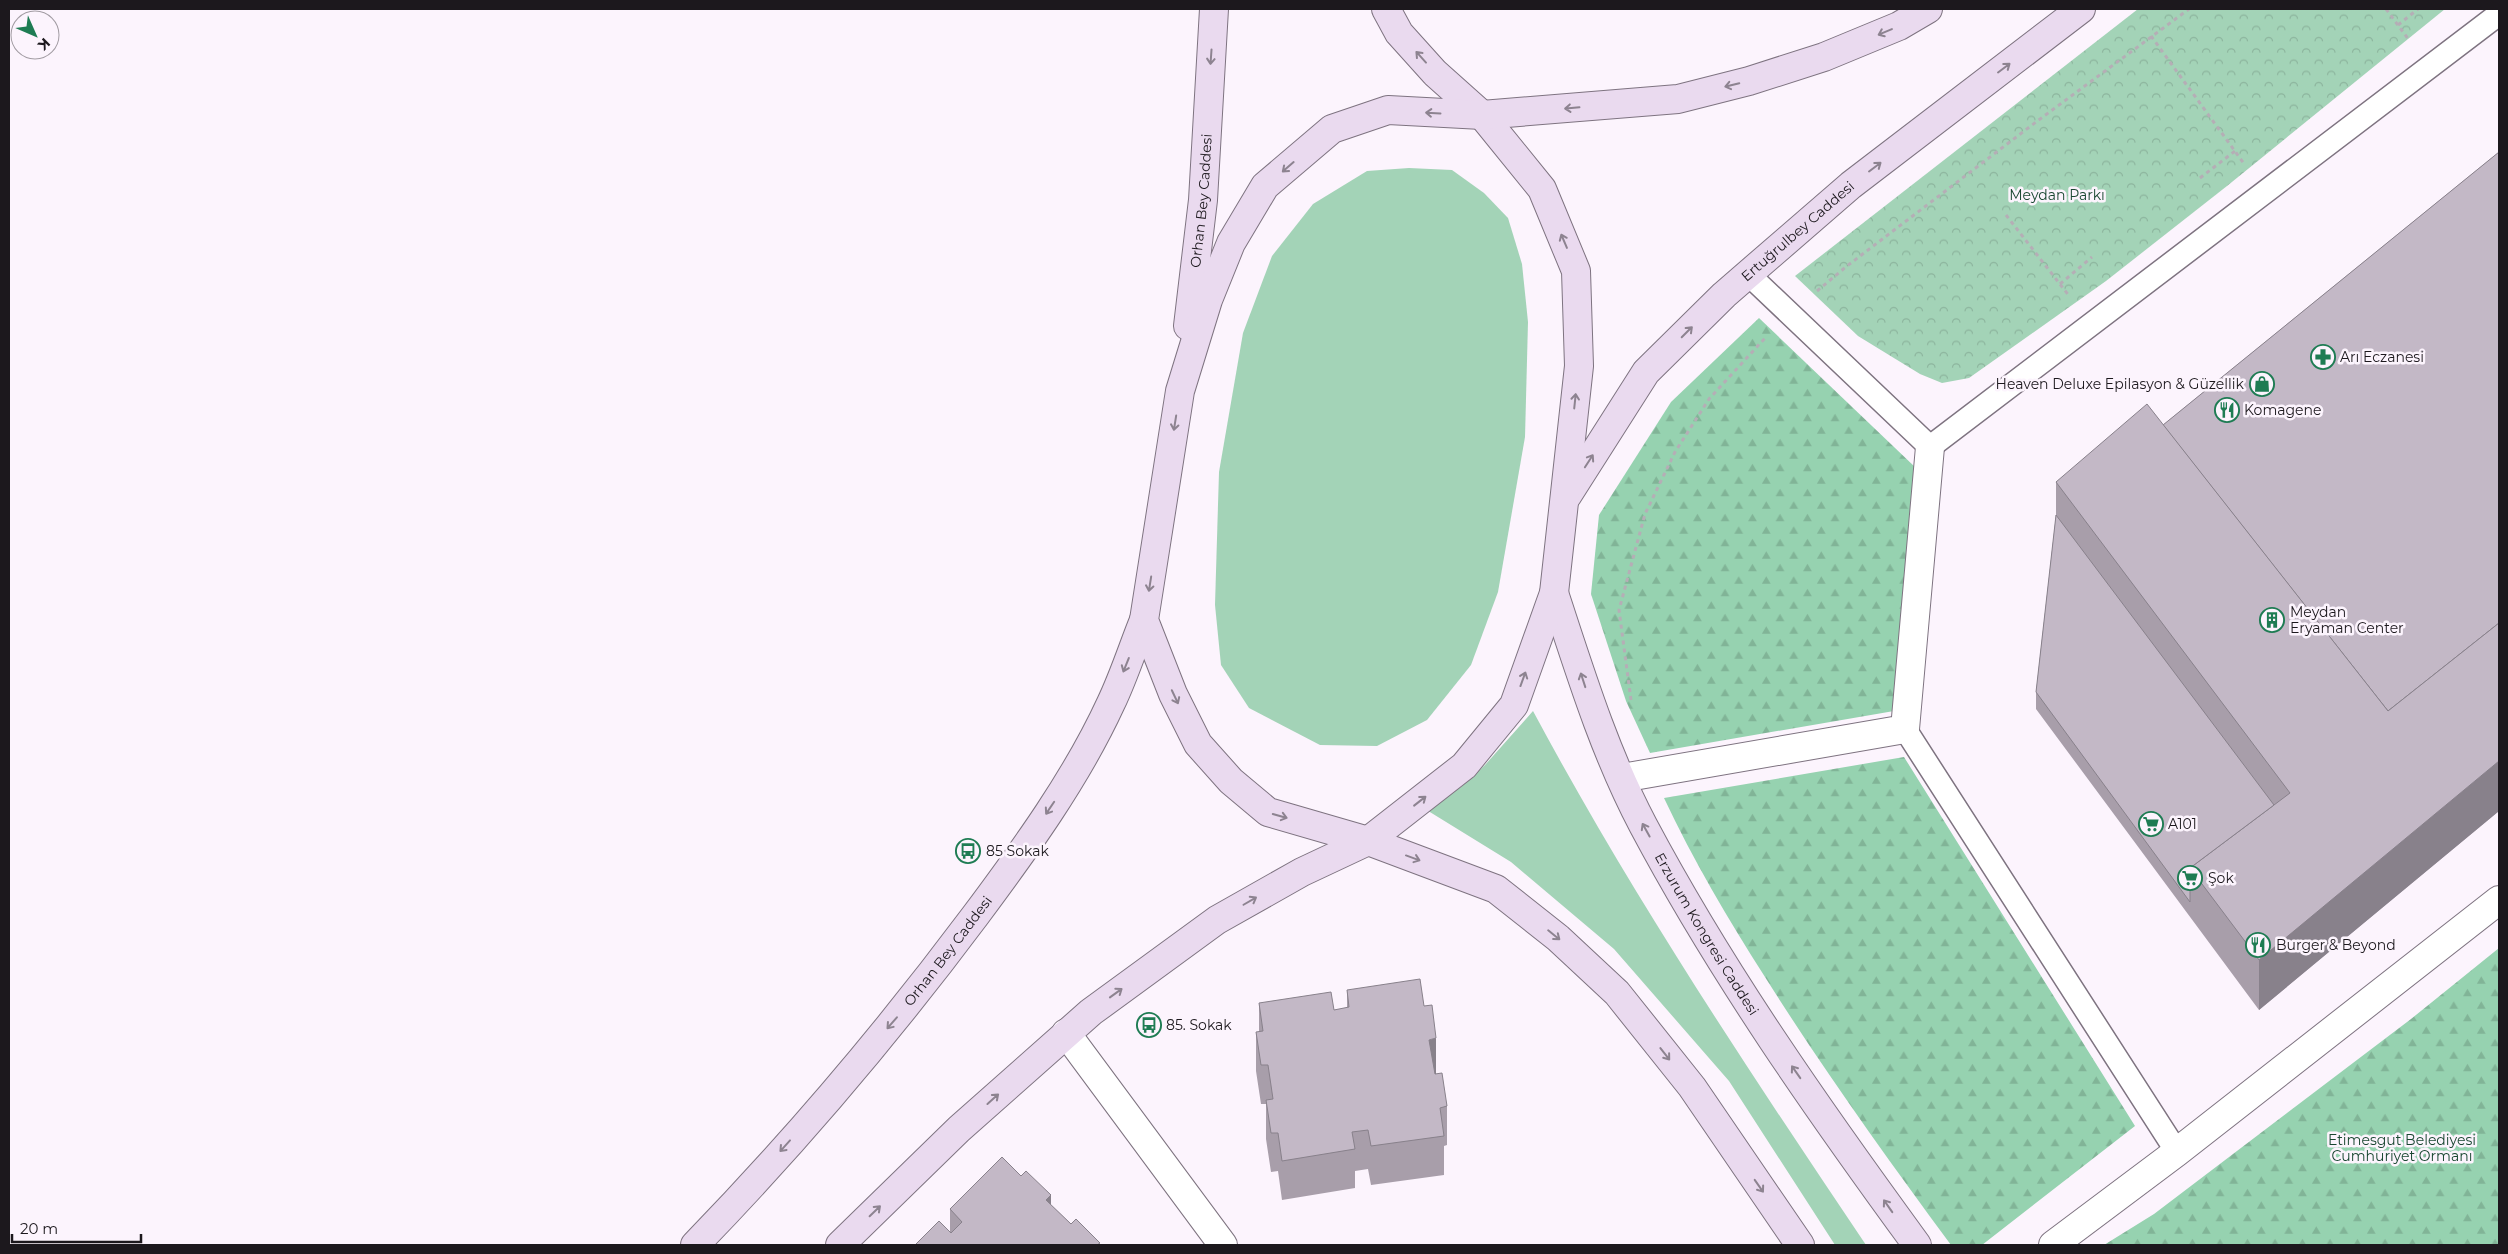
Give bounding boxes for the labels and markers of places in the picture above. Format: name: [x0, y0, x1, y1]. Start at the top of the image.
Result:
pharmacy icon: Arı Eczanesi: [2310, 344, 2336, 370]
place label: Arı Eczanesi: [2340, 348, 2424, 366]
shop icon: Heaven Deluxe Epilasyon & Güzellik: [2249, 371, 2275, 397]
place label: Heaven Deluxe Epilasyon & Güzellik: [1996, 375, 2245, 393]
restaurant icon: Komagene: [2214, 397, 2240, 423]
place label: Komagene: [2244, 401, 2321, 419]
place label: Meydan Eryaman Center: [2290, 603, 2404, 637]
building icon: Meydan Eryaman Center: [2259, 607, 2285, 633]
supermarket icon: A101: [2138, 811, 2164, 837]
place label: A101: [2168, 815, 2197, 833]
bus stop icon: 85 Sokak: [955, 838, 981, 864]
place label: 85 Sokak: [986, 842, 1049, 860]
supermarket icon: Şok: [2177, 865, 2203, 891]
place label: Şok: [2208, 869, 2234, 887]
restaurant icon: Burger & Beyond: [2245, 932, 2271, 958]
place label: Burger & Beyond: [2276, 936, 2396, 954]
bus stop icon: 85. Sokak: [1136, 1012, 1162, 1038]
place label: 85. Sokak: [1166, 1016, 1232, 1034]

